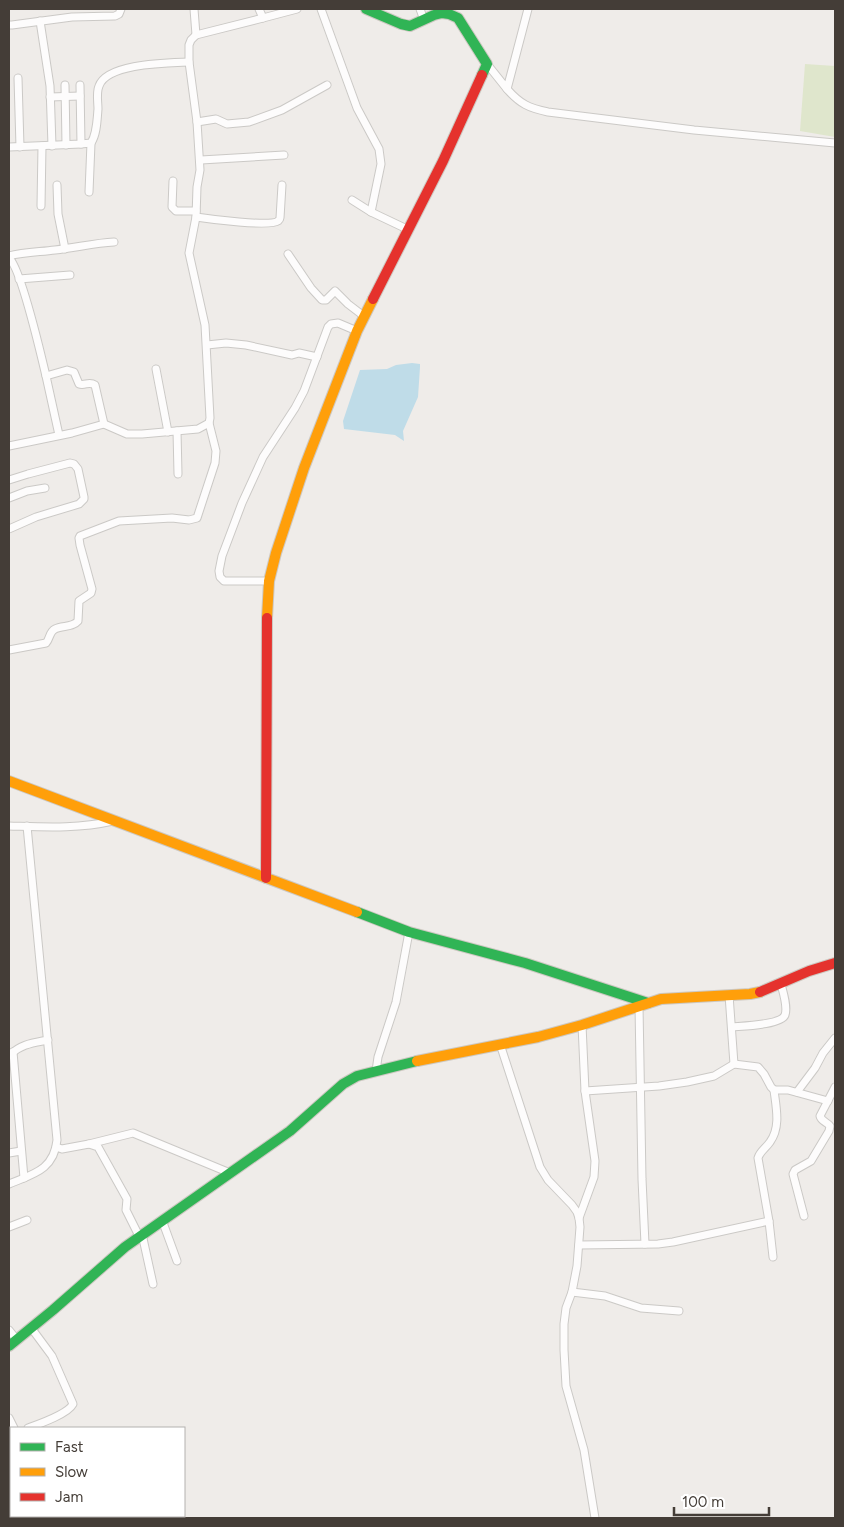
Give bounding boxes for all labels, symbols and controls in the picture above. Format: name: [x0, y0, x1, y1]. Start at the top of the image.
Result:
legend: [10, 1427, 185, 1517]
text: Fast: [55, 1438, 84, 1456]
text: Slow: [55, 1463, 88, 1481]
scale bar: [674, 1484, 769, 1516]
text: Jam: [55, 1488, 83, 1506]
text: 100 m: [682, 1493, 724, 1511]

